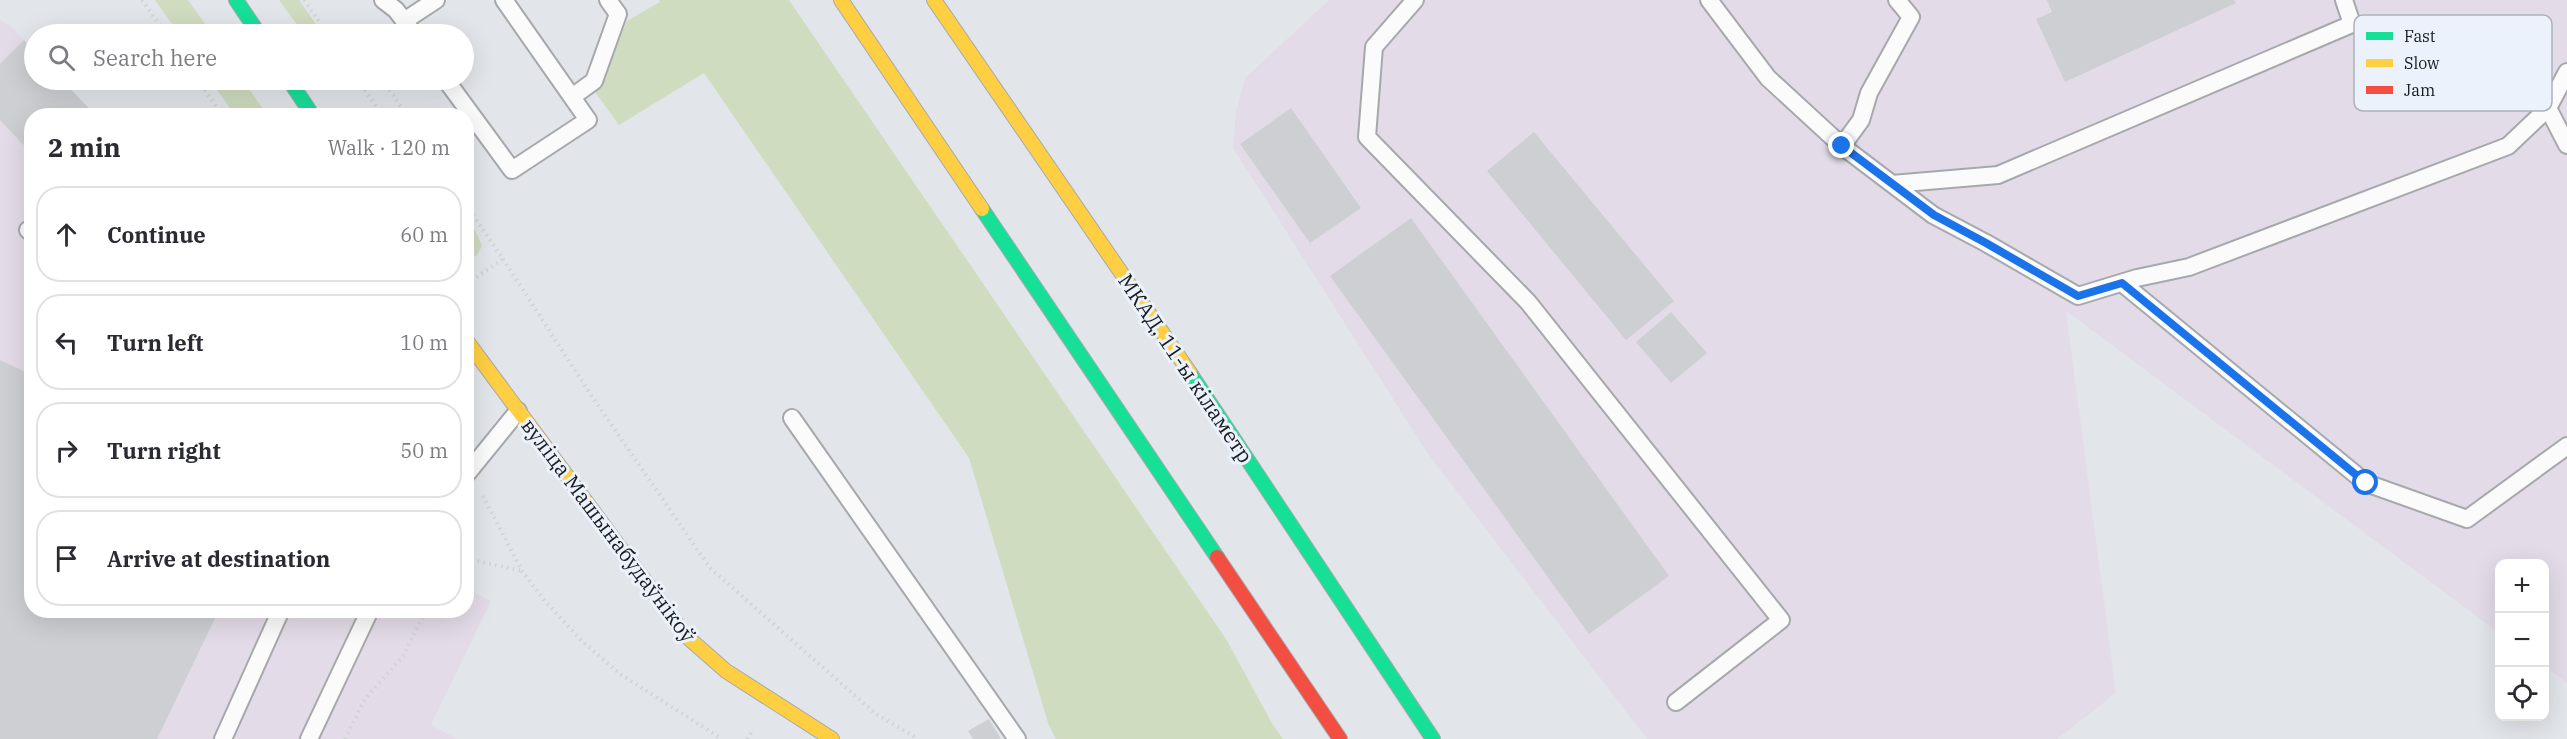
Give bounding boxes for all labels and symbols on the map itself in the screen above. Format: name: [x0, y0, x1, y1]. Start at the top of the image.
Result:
legend: [2354, 15, 2552, 111]
text: Fast: [2404, 26, 2436, 46]
text: Slow: [2404, 53, 2440, 73]
text: Jam: [2404, 80, 2435, 100]
route end: [1828, 132, 1854, 158]
street label: МКАД, 11-ы кіламетр: [1112, 268, 1260, 468]
street label: вуліца Машынабудаўнікоў: [515, 412, 703, 648]
route start: [2352, 469, 2378, 495]

